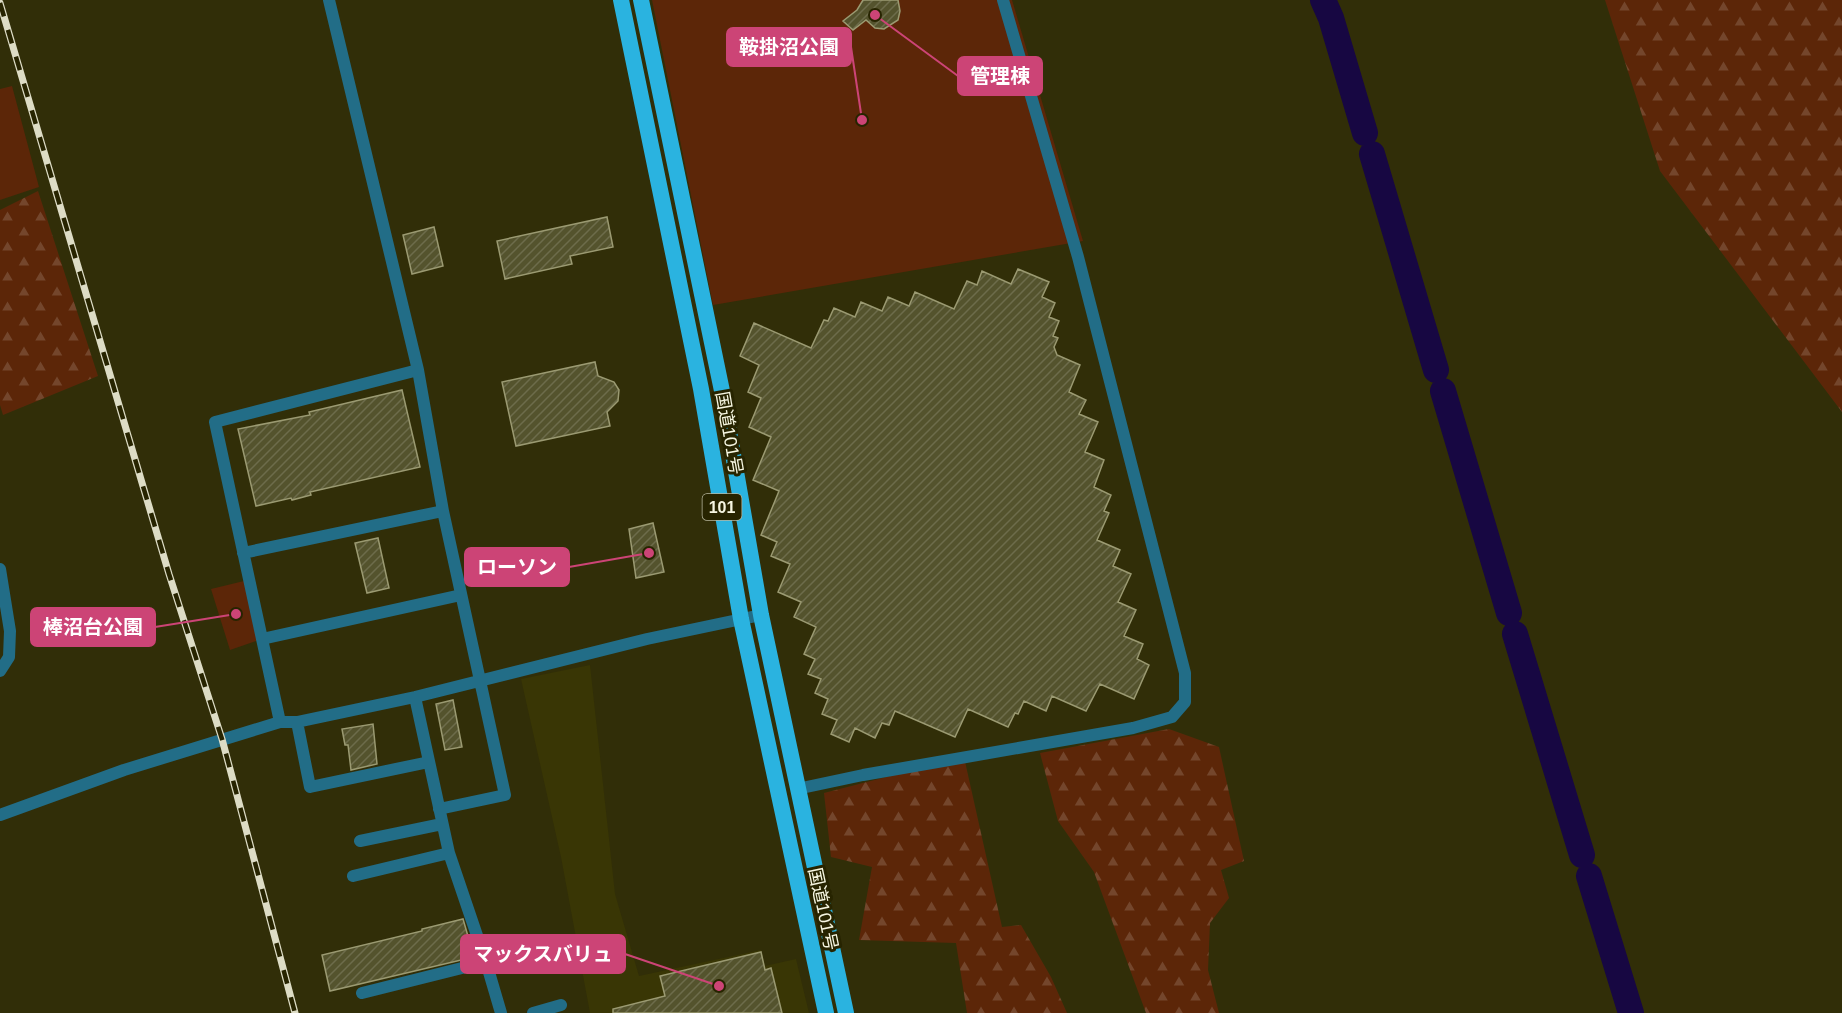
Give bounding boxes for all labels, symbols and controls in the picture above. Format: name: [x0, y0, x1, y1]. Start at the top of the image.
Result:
callout: 鞍掛沼公園: [727, 28, 851, 66]
text: 鞍掛沼公園: [739, 36, 839, 58]
callout: 管理棟: [958, 57, 1042, 95]
text: 管理棟: [970, 65, 1030, 87]
street label: 国道101号: [712, 390, 746, 476]
road number: 101: [702, 494, 742, 520]
callout: ローソン: [465, 548, 569, 586]
text: ローソン: [477, 556, 557, 578]
callout: 棒沼台公園: [31, 608, 155, 646]
text: 棒沼台公園: [43, 616, 143, 638]
street label: 国道101号: [804, 866, 842, 952]
callout: マックスバリュ: [461, 935, 625, 973]
text: マックスバリュ: [473, 943, 613, 965]

